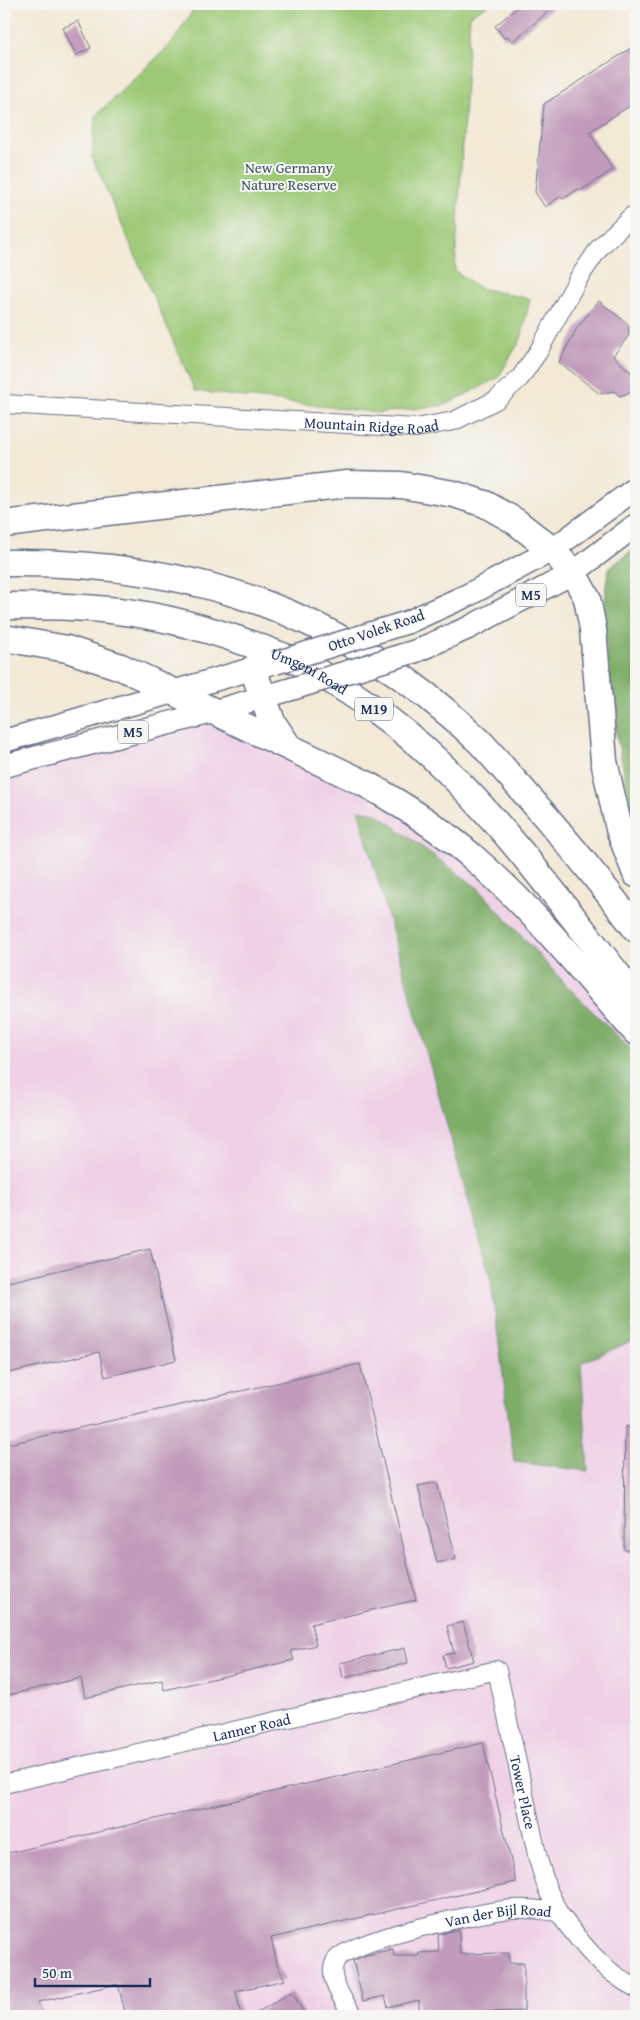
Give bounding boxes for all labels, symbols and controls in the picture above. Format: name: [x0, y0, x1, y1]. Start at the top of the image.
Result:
park label: New Germany Nature Reserve: [241, 157, 337, 195]
street label: Mountain Ridge Road: [303, 411, 440, 439]
road number: M5: [516, 584, 546, 606]
street label: Otto Volek Road: [325, 604, 427, 656]
street label: Umgeni Road: [268, 642, 352, 699]
road number: M19: [355, 698, 393, 721]
road number: M5: [118, 720, 148, 744]
street label: Lanner Road: [211, 1708, 292, 1746]
street label: Tower Place: [505, 1753, 542, 1831]
street label: Van der Bijl Road: [443, 1898, 553, 1932]
scale bar: [35, 1955, 150, 1987]
text: 50 m: [42, 1962, 73, 1983]

